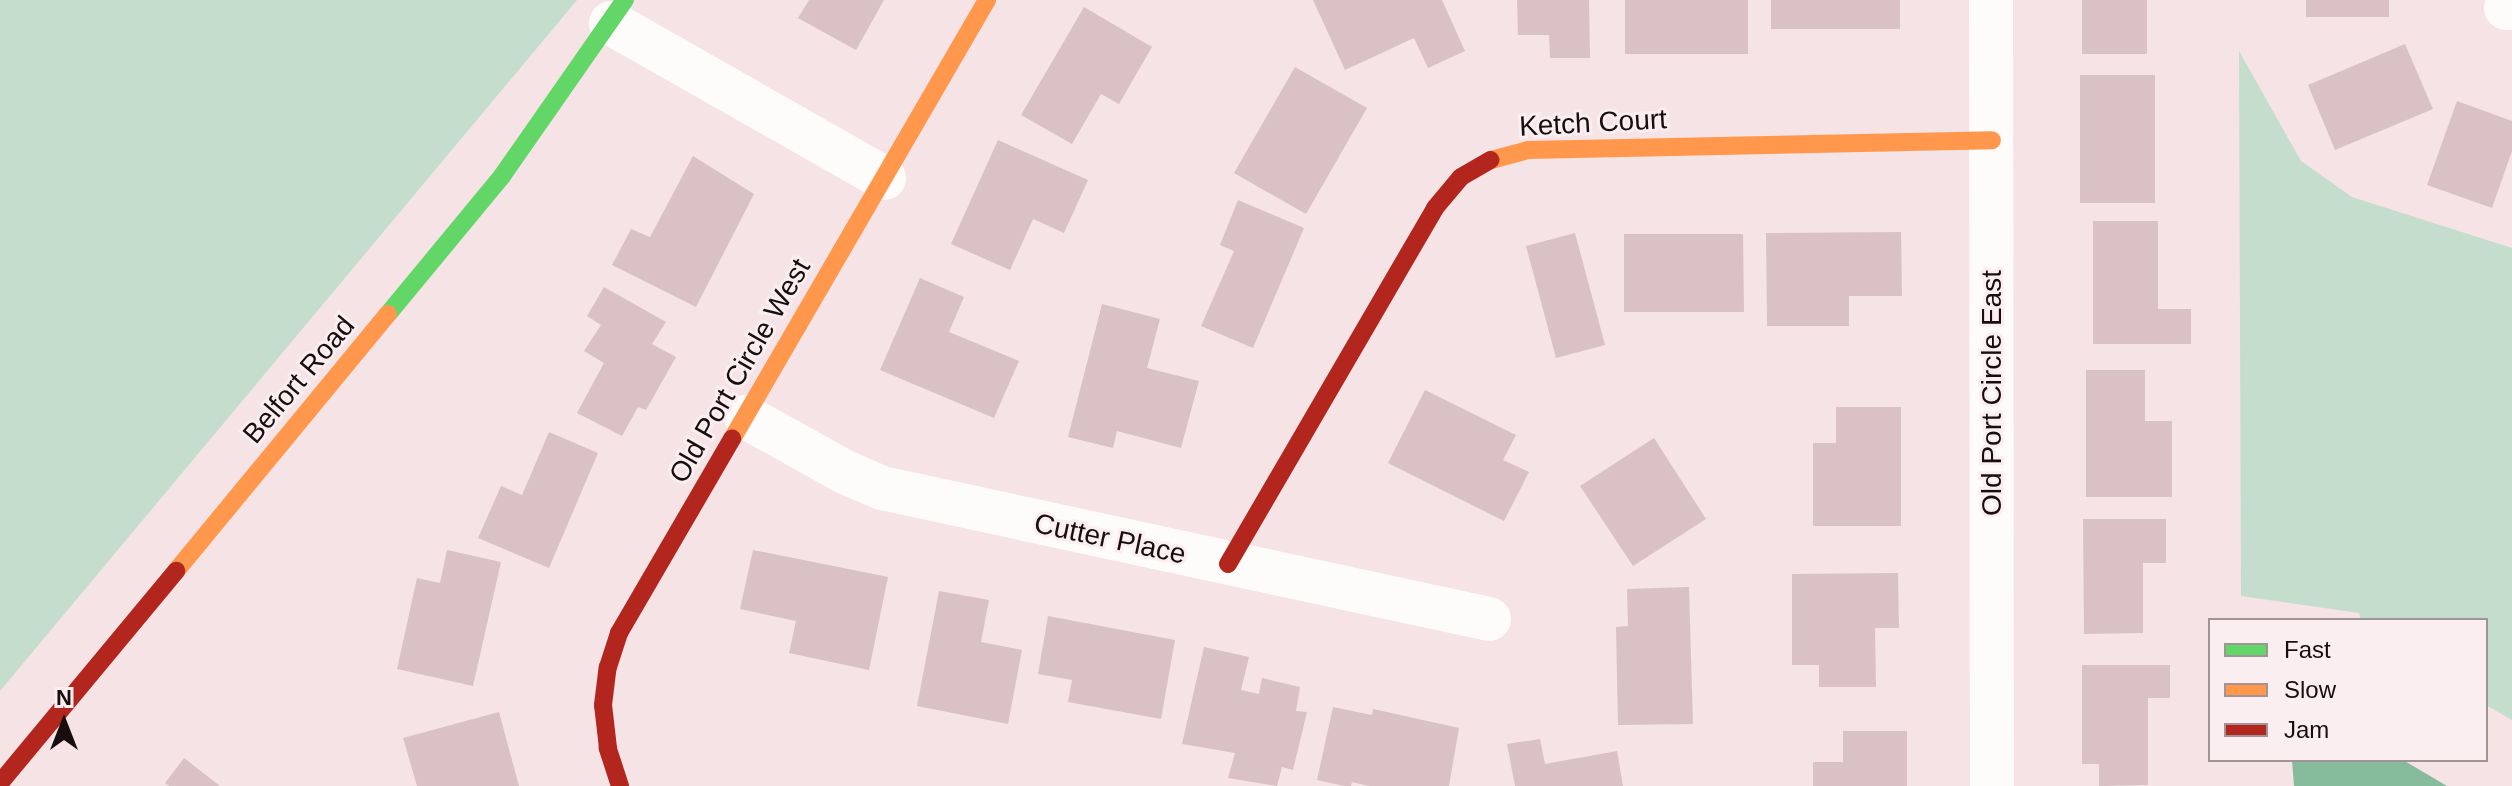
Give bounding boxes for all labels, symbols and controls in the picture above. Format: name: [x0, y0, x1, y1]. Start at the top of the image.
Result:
street label: Ketch Court: [1518, 102, 1668, 144]
street label: Old Port Circle West: [662, 253, 818, 489]
street label: Old Port Circle East: [1975, 270, 2009, 516]
street label: Belfort Road: [236, 310, 362, 450]
street label: Cutter Place: [1031, 507, 1189, 571]
legend: [2208, 618, 2488, 762]
text: Fast: [2284, 636, 2331, 663]
text: Slow: [2284, 676, 2336, 703]
north arrow: [24, 682, 104, 762]
text: N: [56, 685, 72, 710]
text: Jam: [2284, 716, 2329, 743]

